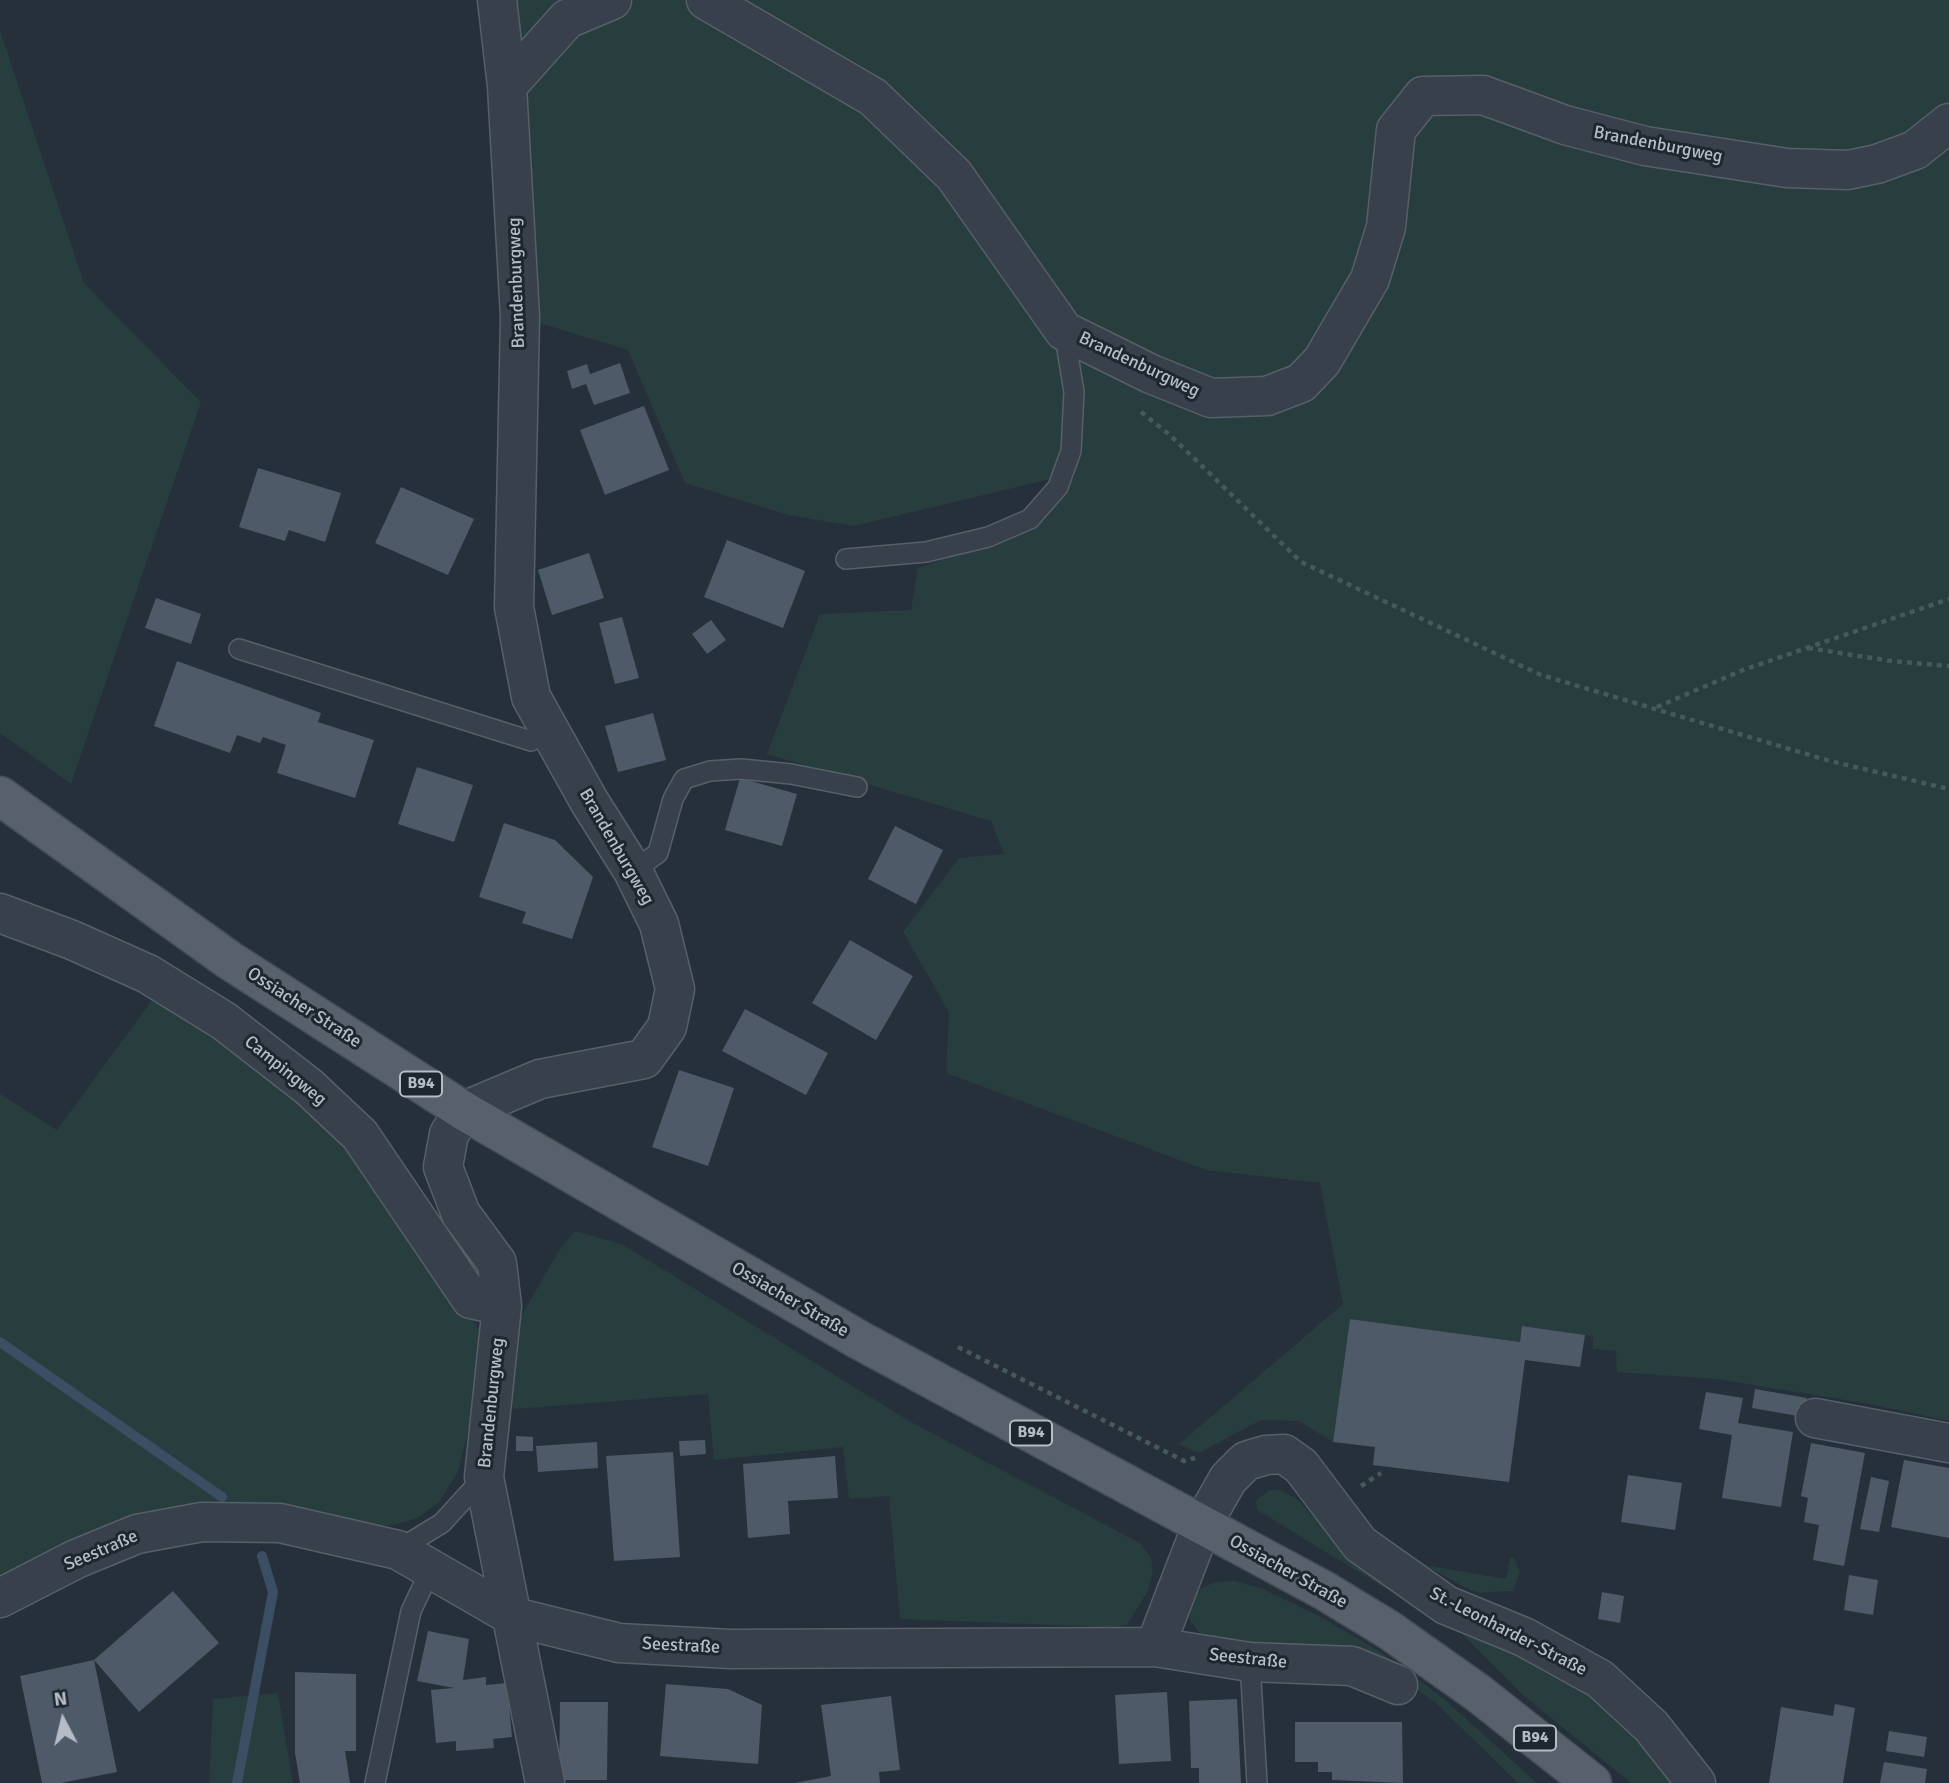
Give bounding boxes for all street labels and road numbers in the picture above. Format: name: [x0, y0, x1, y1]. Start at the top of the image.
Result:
street label: Brandenburgweg: [1592, 122, 1724, 168]
street label: Brandenburgweg: [504, 217, 530, 349]
street label: Brandenburgweg: [1075, 328, 1203, 402]
street label: Brandenburgweg: [574, 785, 658, 909]
street label: Ossiacher Straße: [243, 963, 365, 1053]
street label: Campingweg: [240, 1031, 330, 1111]
road number: B94: [400, 1072, 442, 1096]
street label: Ossiacher Straße: [728, 1258, 852, 1342]
street label: Brandenburgweg: [474, 1337, 510, 1469]
road number: B94: [1010, 1420, 1052, 1446]
street label: Seestraße: [61, 1526, 141, 1576]
street label: Ossiacher Straße: [1225, 1531, 1351, 1613]
street label: St.-Leonharder-Straße: [1426, 1583, 1590, 1681]
street label: Seestraße: [641, 1633, 721, 1659]
street label: Seestraße: [1208, 1644, 1288, 1674]
road number: B94: [1514, 1726, 1556, 1750]

